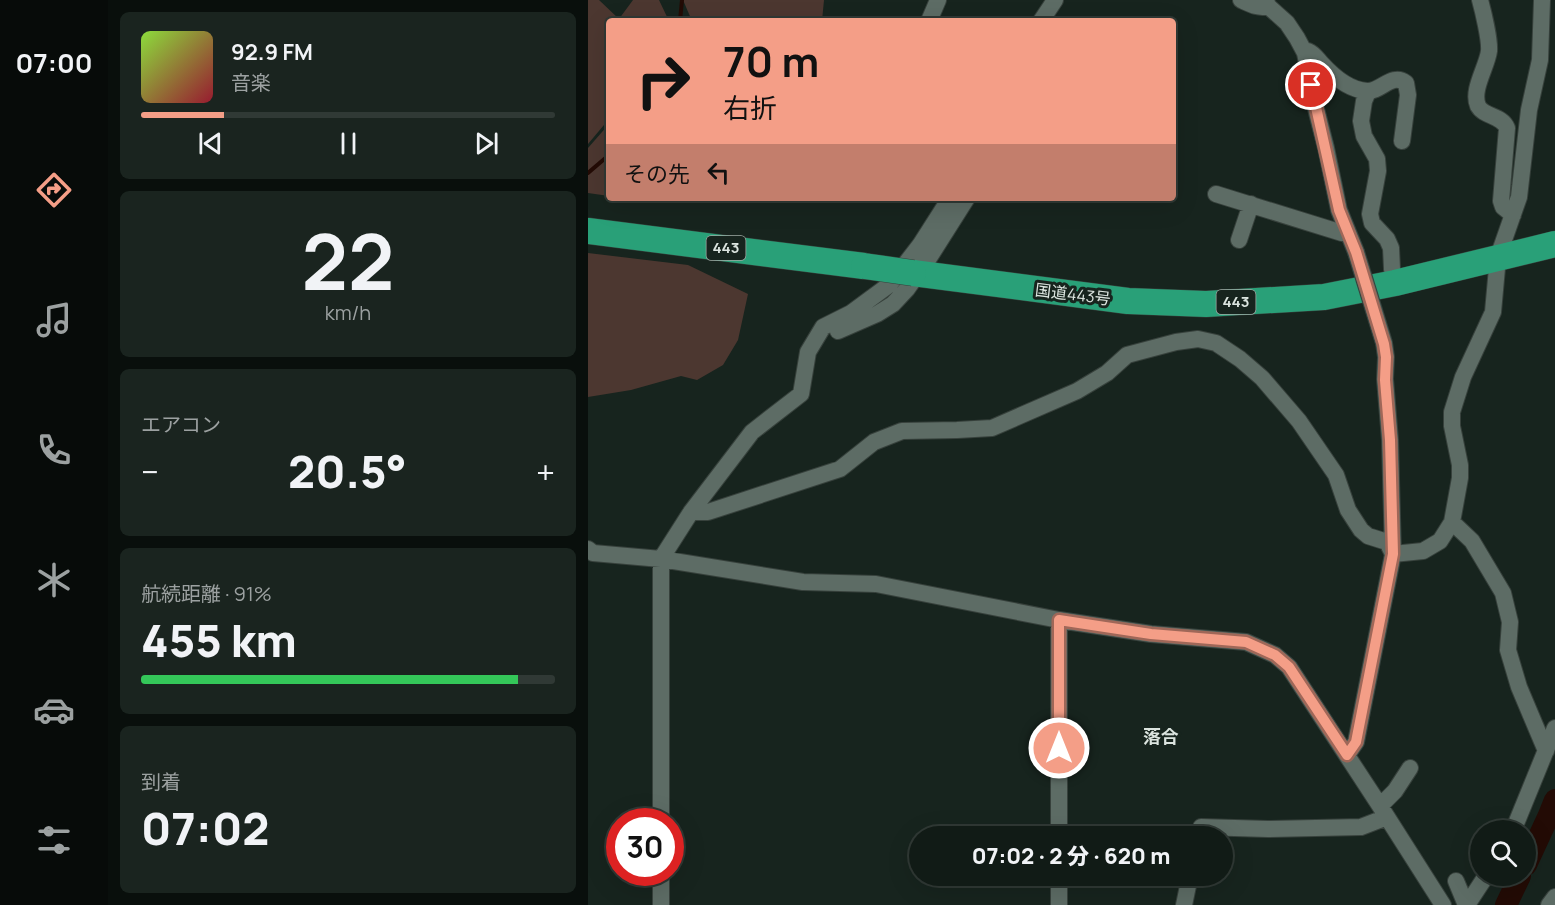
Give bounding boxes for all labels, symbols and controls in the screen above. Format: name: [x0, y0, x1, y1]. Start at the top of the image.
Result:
text: 70 m: [723, 32, 819, 90]
text: 92.9 FM: [231, 37, 313, 67]
icon: right: [624, 42, 702, 120]
text: 07:00: [16, 44, 92, 81]
pin: [1285, 59, 1336, 110]
icon: arrive: [1294, 68, 1327, 101]
text: 音楽: [231, 69, 271, 96]
text: 右折: [723, 89, 777, 126]
icon: previous: [194, 127, 227, 160]
icon: pause: [332, 127, 365, 160]
icon: next: [470, 127, 503, 160]
icon: left: [702, 156, 735, 189]
text: その先: [624, 159, 690, 189]
icon: directions: [33, 169, 75, 211]
text: 22: [302, 207, 394, 313]
road number: 443: [706, 236, 746, 260]
street label: 国道443号: [1034, 278, 1112, 310]
road number: 443: [1216, 290, 1256, 314]
icon: music: [33, 299, 75, 341]
text: km/h: [325, 299, 371, 326]
text: エアコン: [141, 411, 221, 438]
icon: phone: [33, 429, 75, 471]
text: 20.5°: [288, 440, 407, 502]
text: −: [141, 449, 159, 494]
text: +: [536, 449, 555, 494]
icon: climate: [33, 559, 75, 601]
text: 航続距離 · 91%: [141, 580, 272, 607]
text: 455 km: [141, 609, 297, 671]
icon: car: [33, 689, 75, 731]
position arrow: [1027, 716, 1091, 780]
district label: 落合: [1143, 724, 1179, 748]
text: 到着: [141, 768, 181, 795]
text: 07:02: [141, 797, 269, 859]
speed limit sign: 30: [606, 808, 684, 886]
icon: filters: [33, 819, 75, 861]
map controls: [1470, 820, 1536, 886]
button: search: [1470, 820, 1536, 886]
text: 07:02 · 2 分 · 620 m: [972, 841, 1170, 871]

